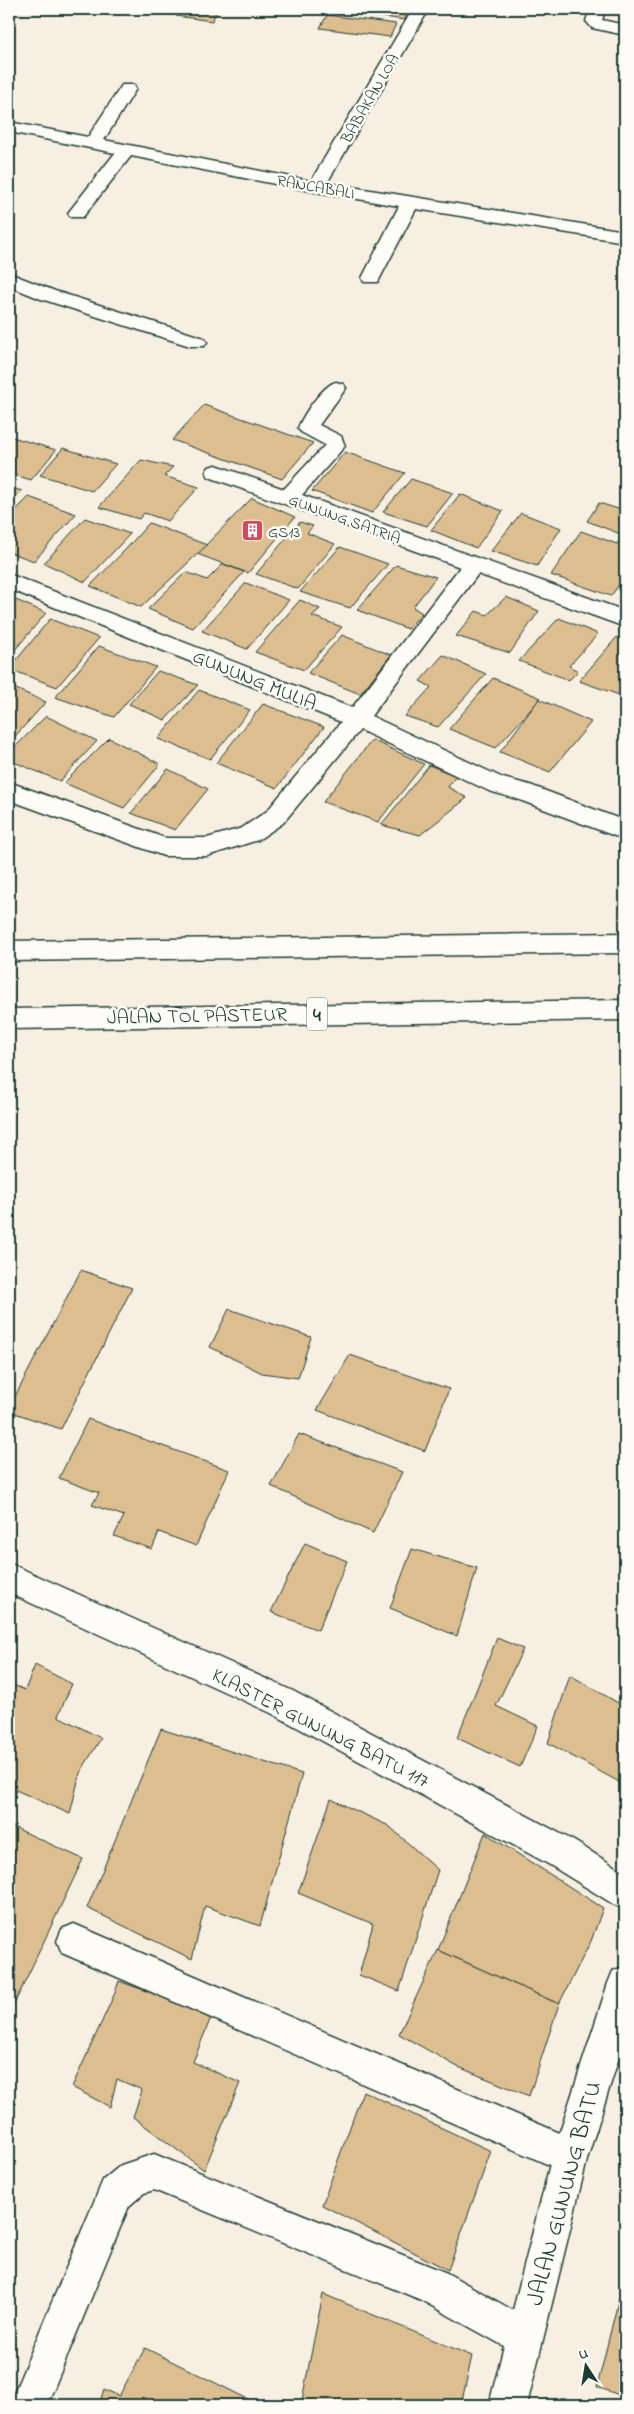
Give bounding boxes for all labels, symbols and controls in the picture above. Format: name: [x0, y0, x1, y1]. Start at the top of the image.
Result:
street label: BABAKAN LOA: [335, 50, 406, 149]
street label: RANCABALI: [275, 169, 356, 207]
street label: GUNUNG SATRIA: [285, 488, 404, 551]
building icon: GS13: [240, 519, 264, 543]
place label: GS13: [268, 521, 300, 545]
street label: GUNUNG MULIA: [188, 643, 320, 719]
road number: 4: [307, 998, 327, 1030]
street label: JALAN TOL PASTEUR: [107, 1001, 288, 1034]
street label: KLASTER GUNUNG BATU 117: [206, 1662, 433, 1797]
street label: JALAN GUNUNG BATU: [519, 2078, 612, 2310]
north arrow: [562, 2342, 612, 2392]
text: U: [577, 2344, 590, 2366]

